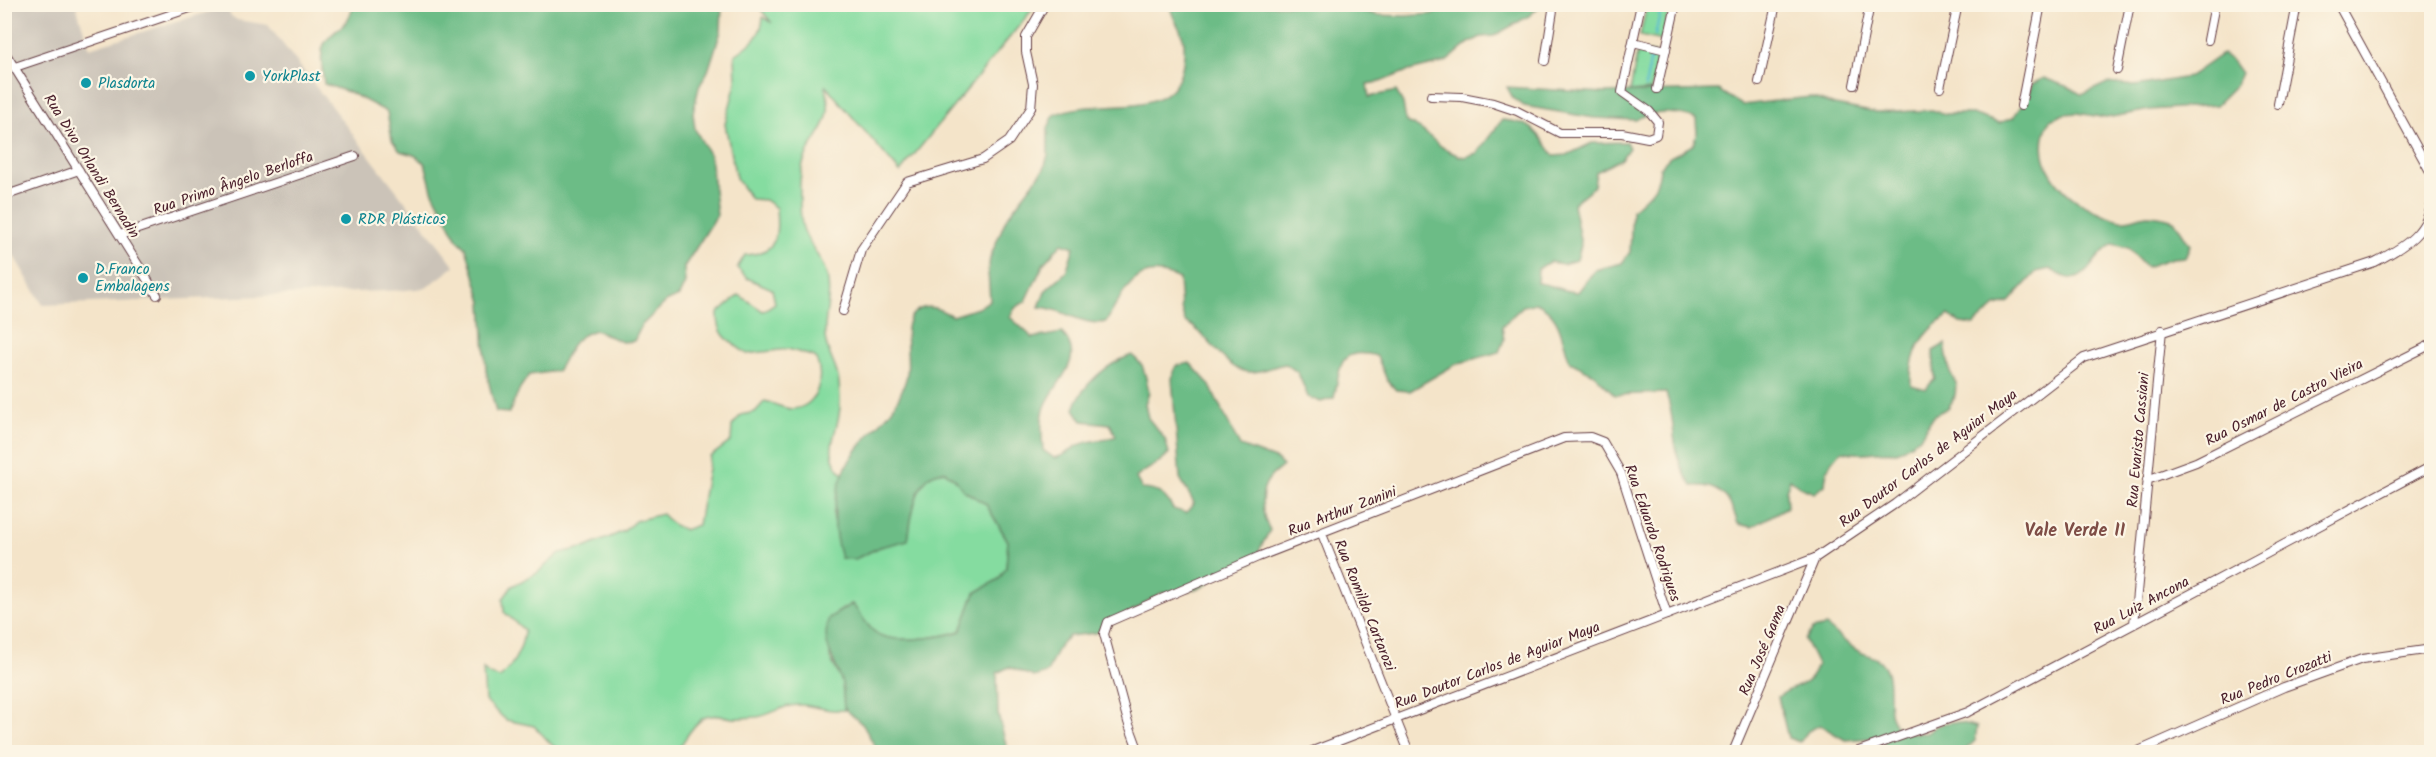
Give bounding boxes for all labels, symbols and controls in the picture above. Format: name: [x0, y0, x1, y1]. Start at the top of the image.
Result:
place label: YorkPlast: [262, 65, 321, 89]
marker: YorkPlast: [243, 69, 257, 83]
place label: Plasdorta: [98, 72, 155, 96]
marker: Plasdorta: [79, 76, 93, 90]
street label: Rua Divo Orlandi Bernadin: [37, 89, 145, 244]
street label: Rua Primo Ângelo Berloffa: [150, 145, 317, 223]
place label: RDR Plásticos: [358, 208, 446, 232]
marker: RDR Plásticos: [339, 212, 353, 226]
place label: D.Franco Embalagens: [95, 258, 170, 299]
marker: D.Franco Embalagens: [76, 271, 90, 285]
street label: Rua Osmar de Castro Vieira: [2201, 353, 2368, 453]
street label: Rua Evaristo Cassiani: [2121, 370, 2157, 509]
street label: Rua Doutor Carlos de Aguiar Maya: [1834, 383, 2023, 534]
street label: Rua Eduardo Rodrigues: [1617, 461, 1687, 606]
street label: Rua Arthur Zanini: [1285, 480, 1401, 544]
district label: Vale Verde II: [2025, 517, 2126, 546]
street label: Rua Romildo Cartarozi: [1327, 536, 1402, 676]
street label: Rua Luiz Ancona: [2089, 570, 2194, 641]
street label: Rua José Gama: [1733, 601, 1793, 700]
street label: Rua Doutor Carlos de Aguiar Maya: [1391, 616, 1604, 716]
street label: Rua Pedro Crozatti: [2217, 645, 2337, 712]

